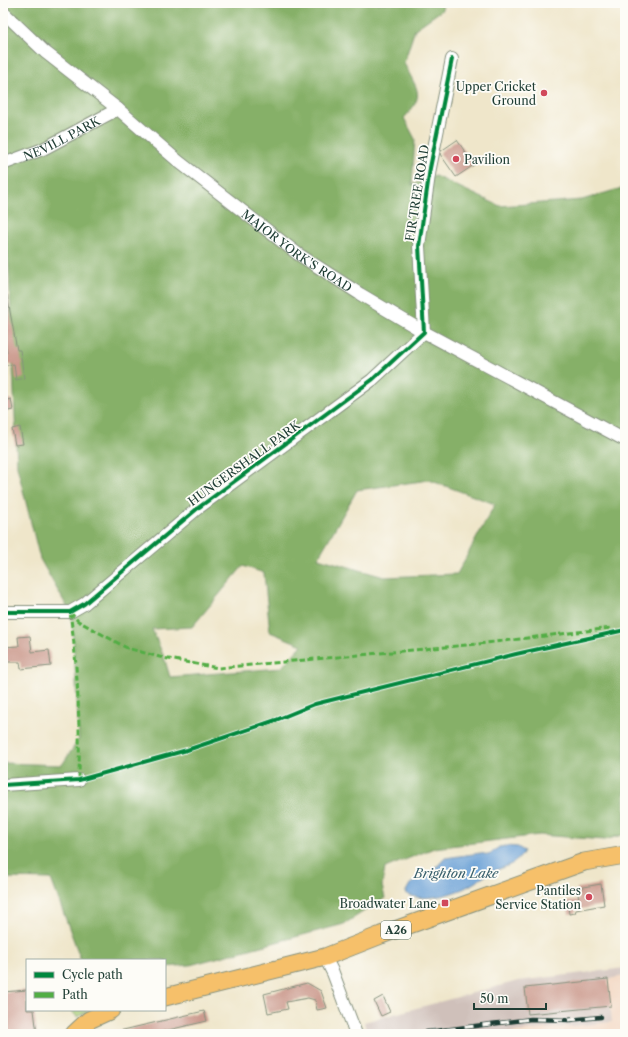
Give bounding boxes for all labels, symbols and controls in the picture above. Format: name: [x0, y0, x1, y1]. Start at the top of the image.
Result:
place label: Upper Cricket Ground: [456, 79, 537, 108]
marker: Upper Cricket Ground: [539, 88, 549, 98]
street label: NEVILL PARK: [21, 112, 103, 163]
street label: FIR TREE ROAD: [402, 143, 432, 242]
place label: Pavilion: [464, 152, 510, 167]
marker: Pavilion: [451, 154, 461, 164]
street label: MAJOR YORK'S ROAD: [239, 206, 355, 295]
street label: HUNGERSHALL PARK: [185, 417, 304, 509]
water label: Brighton Lake: [413, 865, 499, 881]
place label: Pantiles Service Station: [495, 883, 581, 912]
marker: Pantiles Service Station: [584, 892, 594, 902]
place label: Broadwater Lane: [340, 896, 437, 911]
marker: Broadwater Lane: [440, 898, 450, 908]
road number: A26: [381, 921, 411, 939]
legend: [26, 959, 166, 1011]
text: Cycle path: [62, 967, 123, 982]
scale bar: [474, 985, 546, 1011]
text: Path: [62, 987, 88, 1002]
text: 50 m: [480, 991, 509, 1006]

